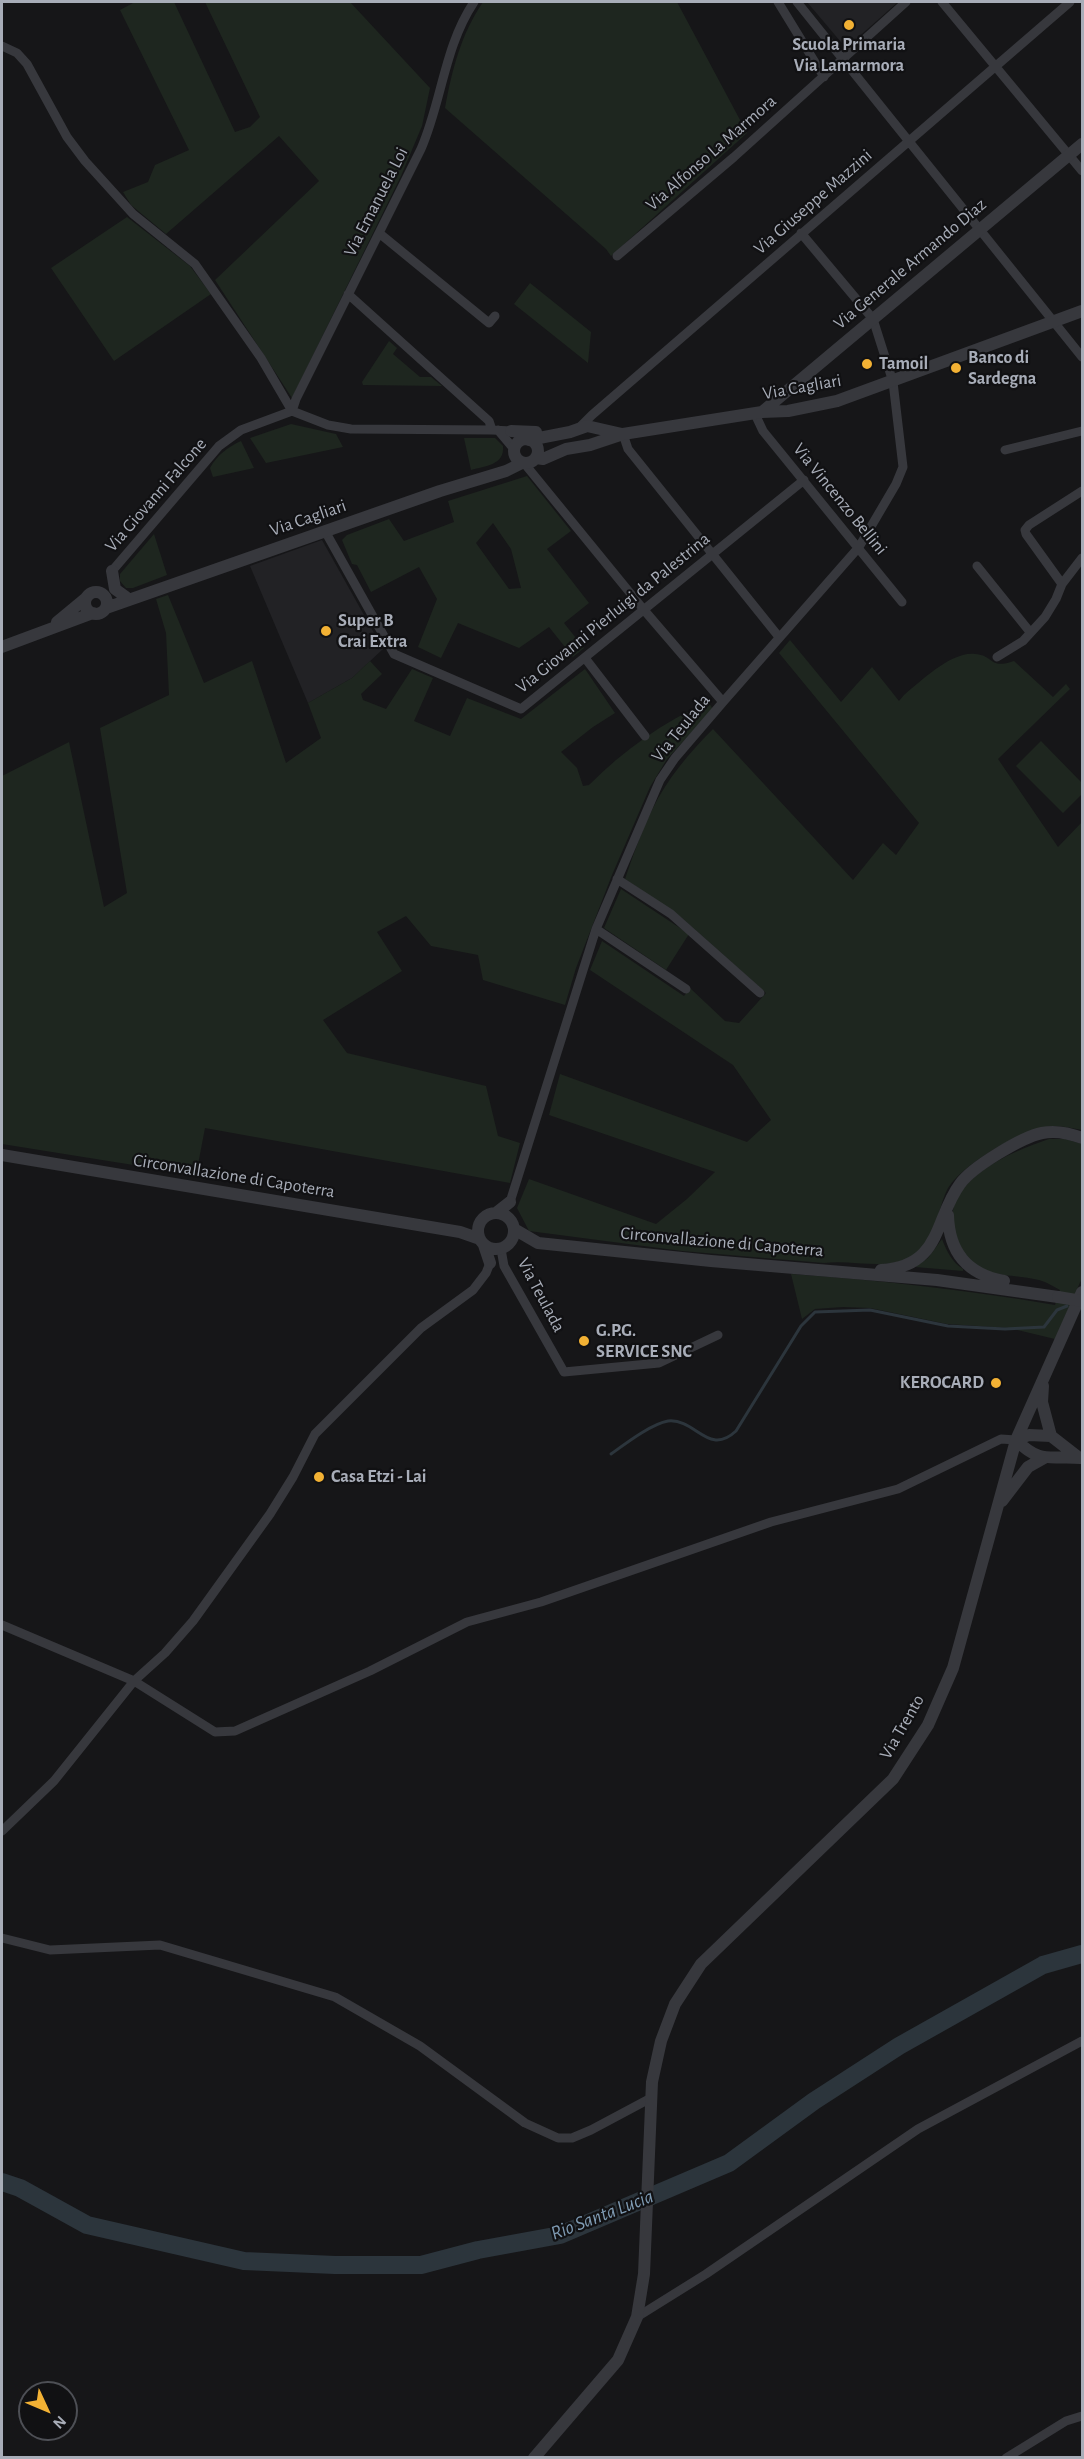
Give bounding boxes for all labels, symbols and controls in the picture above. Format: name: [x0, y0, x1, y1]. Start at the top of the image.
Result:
marker: Scuola Primaria Via Lamarmora: [842, 18, 856, 32]
place label: Scuola Primaria Via Lamarmora: [792, 34, 906, 76]
street label: Via Alfonso La Marmora: [641, 90, 781, 216]
street label: Via Emanuela Loi: [339, 144, 413, 260]
street label: Via Giuseppe Mazzini: [749, 145, 877, 259]
street label: Via Generale Armando Diaz: [829, 194, 991, 334]
place label: Banco di Sardegna: [968, 347, 1036, 389]
place label: Tamoil: [879, 353, 928, 375]
marker: Tamoil: [860, 357, 874, 371]
marker: Banco di Sardegna: [949, 361, 963, 375]
street label: Via Cagliari: [761, 369, 843, 405]
street label: Via Giovanni Falcone: [101, 434, 211, 556]
street label: Via Vincenzo Bellini: [788, 439, 892, 559]
street label: Via Cagliari: [267, 495, 349, 541]
street label: Via Giovanni Pierluigi da Palestrina: [512, 528, 714, 698]
place label: Super B Crai Extra: [338, 610, 407, 652]
marker: Super B Crai Extra: [319, 624, 333, 638]
street label: Via Teulada: [647, 690, 715, 766]
street label: Circonvallazione di Capoterra: [132, 1149, 336, 1203]
street label: Circonvallazione di Capoterra: [620, 1222, 824, 1262]
street label: Via Teulada: [512, 1254, 570, 1336]
place label: G.P.G. SERVICE SNC: [596, 1320, 692, 1362]
marker: G.P.G. SERVICE SNC: [577, 1334, 591, 1348]
place label: KEROCARD: [900, 1372, 984, 1394]
marker: KEROCARD: [989, 1376, 1003, 1390]
place label: Casa Etzi - Lai: [331, 1466, 427, 1488]
marker: Casa Etzi - Lai: [312, 1470, 326, 1484]
street label: Via Trento: [875, 1691, 929, 1763]
water label: Rio Santa Lucia: [547, 2184, 657, 2246]
north arrow: [18, 2381, 78, 2441]
text: N: [50, 2413, 69, 2432]

